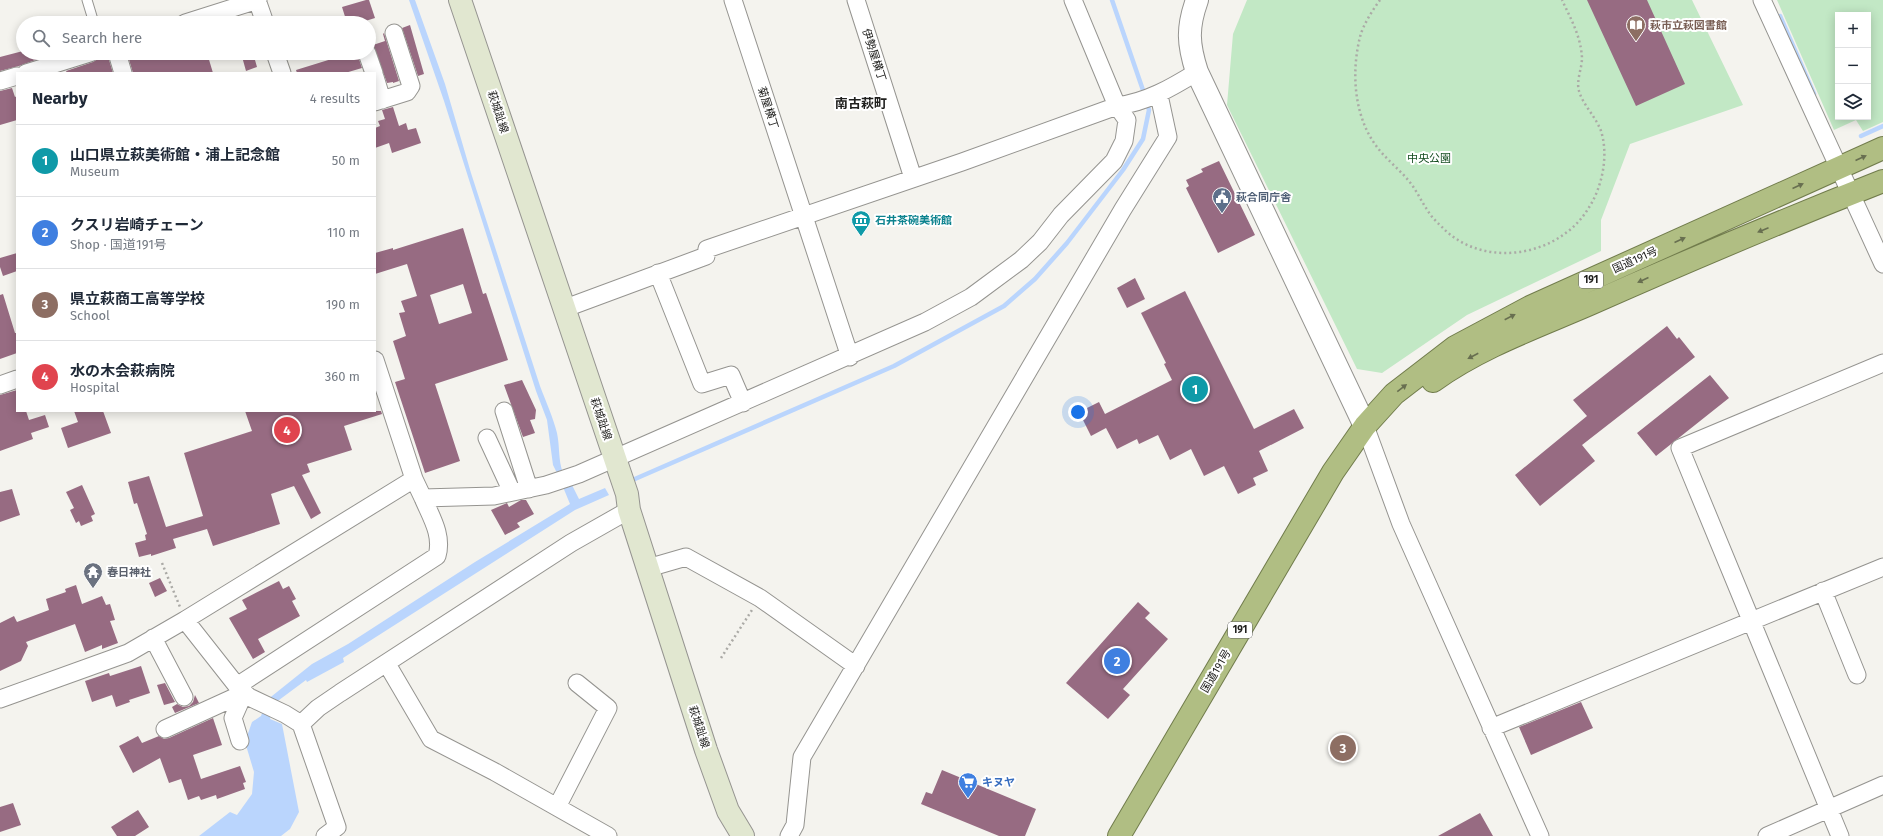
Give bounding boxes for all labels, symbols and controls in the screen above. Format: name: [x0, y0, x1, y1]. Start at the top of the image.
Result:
map controls: [1835, 12, 1871, 120]
button: +: [1835, 12, 1871, 48]
library icon: 萩市立萩図書館: [1625, 14, 1647, 42]
search box: [16, 16, 376, 60]
place label: 萩市立萩図書館: [1650, 19, 1727, 32]
icon: search: [30, 27, 52, 49]
street label: 伊勢屋横丁: [859, 27, 889, 83]
text: Search here: [62, 29, 142, 47]
button: −: [1835, 48, 1871, 84]
button: layers: [1835, 84, 1871, 120]
street label: 菊屋横丁: [755, 85, 781, 131]
text: Nearby: [32, 88, 87, 109]
street label: 萩城趾線: [485, 89, 511, 135]
text: 4 results: [310, 91, 360, 106]
district label: 南古萩町: [835, 96, 887, 111]
text: 山口県立萩美術館・浦上記念館: [70, 146, 280, 164]
park label: 中央公園: [1407, 152, 1451, 165]
text: 1: [42, 153, 48, 168]
text: 50 m: [332, 153, 360, 168]
one-way arrow: [1855, 155, 1867, 161]
text: Museum: [70, 164, 120, 179]
one-way arrow: [1792, 183, 1804, 190]
public building icon: 萩合同庁舎: [1211, 186, 1233, 214]
place label: 萩合同庁舎: [1236, 191, 1292, 204]
museum icon: 石井茶碗美術館: [850, 209, 872, 237]
place label: 石井茶碗美術館: [875, 214, 952, 227]
text: クスリ岩崎チェーン: [70, 216, 204, 234]
text: 2: [42, 225, 48, 240]
text: 110 m: [327, 225, 360, 240]
one-way arrow: [1756, 227, 1768, 233]
text: Shop · 国道191号: [70, 237, 167, 252]
one-way arrow: [1674, 237, 1685, 243]
street label: 国道191号: [1610, 244, 1660, 276]
road number: 191: [1579, 272, 1603, 288]
one-way arrow: [1637, 277, 1649, 283]
text: 県立萩商工高等学校: [70, 290, 205, 308]
text: 3: [42, 297, 48, 312]
text: 190 m: [326, 297, 360, 312]
text: School: [70, 308, 110, 323]
one-way arrow: [1505, 314, 1516, 320]
one-way arrow: [1468, 353, 1479, 359]
text: 水の木会萩病院: [70, 362, 175, 380]
text: 4: [41, 369, 49, 384]
text: 360 m: [325, 369, 360, 384]
pin: 1: [1182, 374, 1208, 404]
text: Hospital: [70, 380, 119, 395]
one-way arrow: [1396, 383, 1407, 392]
street label: 萩城趾線: [588, 396, 614, 442]
your location: [1068, 402, 1088, 422]
pin: 4: [274, 415, 300, 445]
temple icon: 春日神社: [82, 561, 104, 589]
place label: 春日神社: [107, 566, 151, 579]
road number: 191: [1228, 622, 1252, 638]
pin: 2: [1104, 646, 1130, 676]
street label: 国道191号: [1198, 647, 1234, 695]
street label: 萩城趾線: [686, 704, 712, 750]
pin: 3: [1330, 733, 1356, 763]
supermarket icon: キヌヤ: [957, 771, 979, 799]
place label: キヌヤ: [982, 776, 1015, 789]

